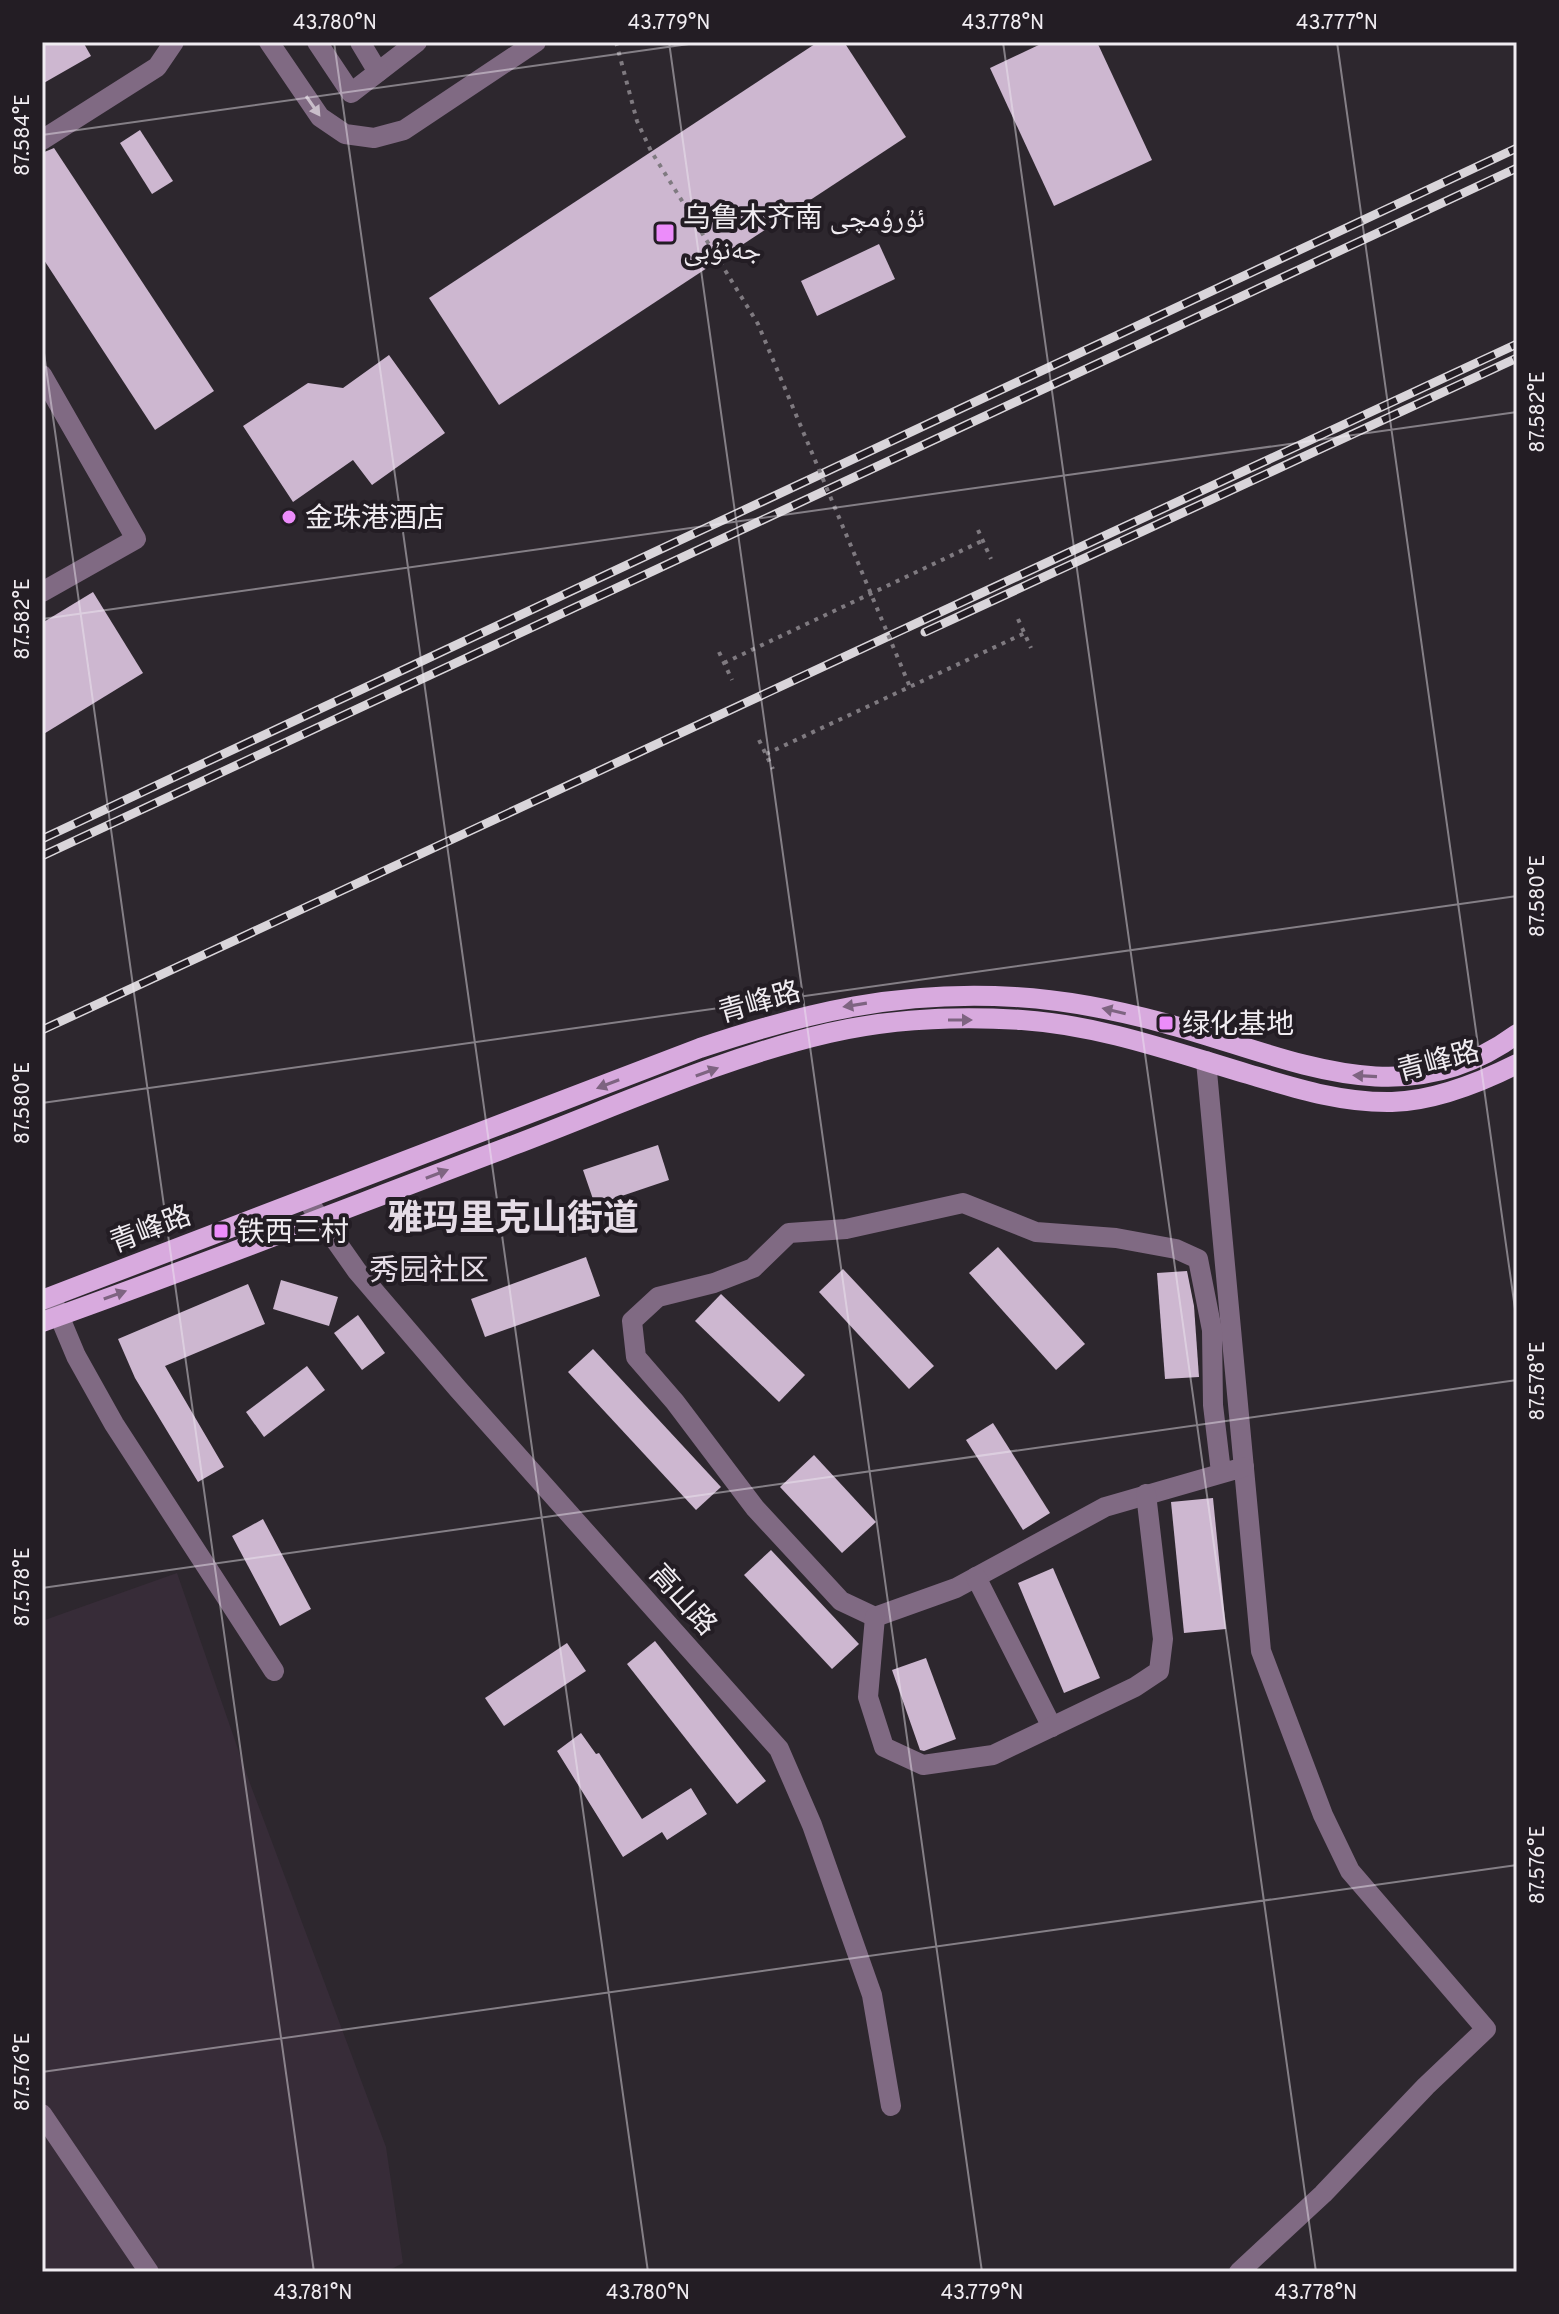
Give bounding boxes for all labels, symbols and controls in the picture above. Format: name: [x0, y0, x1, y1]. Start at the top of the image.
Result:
text: 43.780°N: [293, 11, 377, 37]
text: 43.779°N: [628, 11, 710, 37]
text: 43.778°N: [962, 11, 1044, 37]
text: 43.777°N: [1296, 11, 1378, 37]
text: 87.584°E: [11, 94, 37, 176]
one-way arrow: [305, 96, 320, 117]
place label: 乌鲁木齐南 ئۇرۇمچى جەنۇبى: [683, 202, 925, 270]
marker: 乌鲁木齐南 ئۇرۇمچى جەنۇبى: [654, 222, 676, 244]
text: 87.582°E: [1526, 371, 1552, 453]
place label: 金珠港酒店: [305, 502, 445, 538]
marker: 金珠港酒店: [280, 508, 298, 526]
text: 87.582°E: [11, 578, 37, 660]
text: 87.580°E: [1526, 855, 1552, 937]
street label: 青峰路: [714, 975, 805, 1033]
one-way arrow: [843, 1000, 868, 1012]
one-way arrow: [1101, 1004, 1126, 1017]
place label: 绿化基地: [1182, 1008, 1294, 1044]
one-way arrow: [948, 1014, 973, 1026]
marker: 绿化基地: [1157, 1014, 1175, 1032]
street label: 青峰路: [1394, 1035, 1484, 1091]
text: 87.580°E: [11, 1062, 37, 1144]
one-way arrow: [695, 1065, 719, 1078]
one-way arrow: [1352, 1070, 1377, 1083]
one-way arrow: [596, 1078, 620, 1090]
one-way arrow: [425, 1167, 449, 1180]
district label: 雅玛里克山街道: [387, 1198, 639, 1244]
street label: 青峰路: [105, 1199, 197, 1263]
place label: 铁西三村: [237, 1216, 349, 1252]
marker: 铁西三村: [212, 1222, 230, 1240]
district label: 秀园社区: [369, 1254, 489, 1291]
one-way arrow: [103, 1288, 127, 1301]
text: 87.578°E: [1526, 1341, 1552, 1421]
text: 87.578°E: [11, 1547, 37, 1627]
street label: 高山路: [640, 1558, 723, 1644]
text: 87.576°E: [1526, 1826, 1552, 1904]
text: 87.576°E: [11, 2033, 37, 2111]
text: 43.781°N: [274, 2281, 352, 2307]
text: 43.780°N: [606, 2281, 690, 2307]
text: 43.779°N: [941, 2281, 1023, 2307]
text: 43.778°N: [1275, 2281, 1357, 2307]

